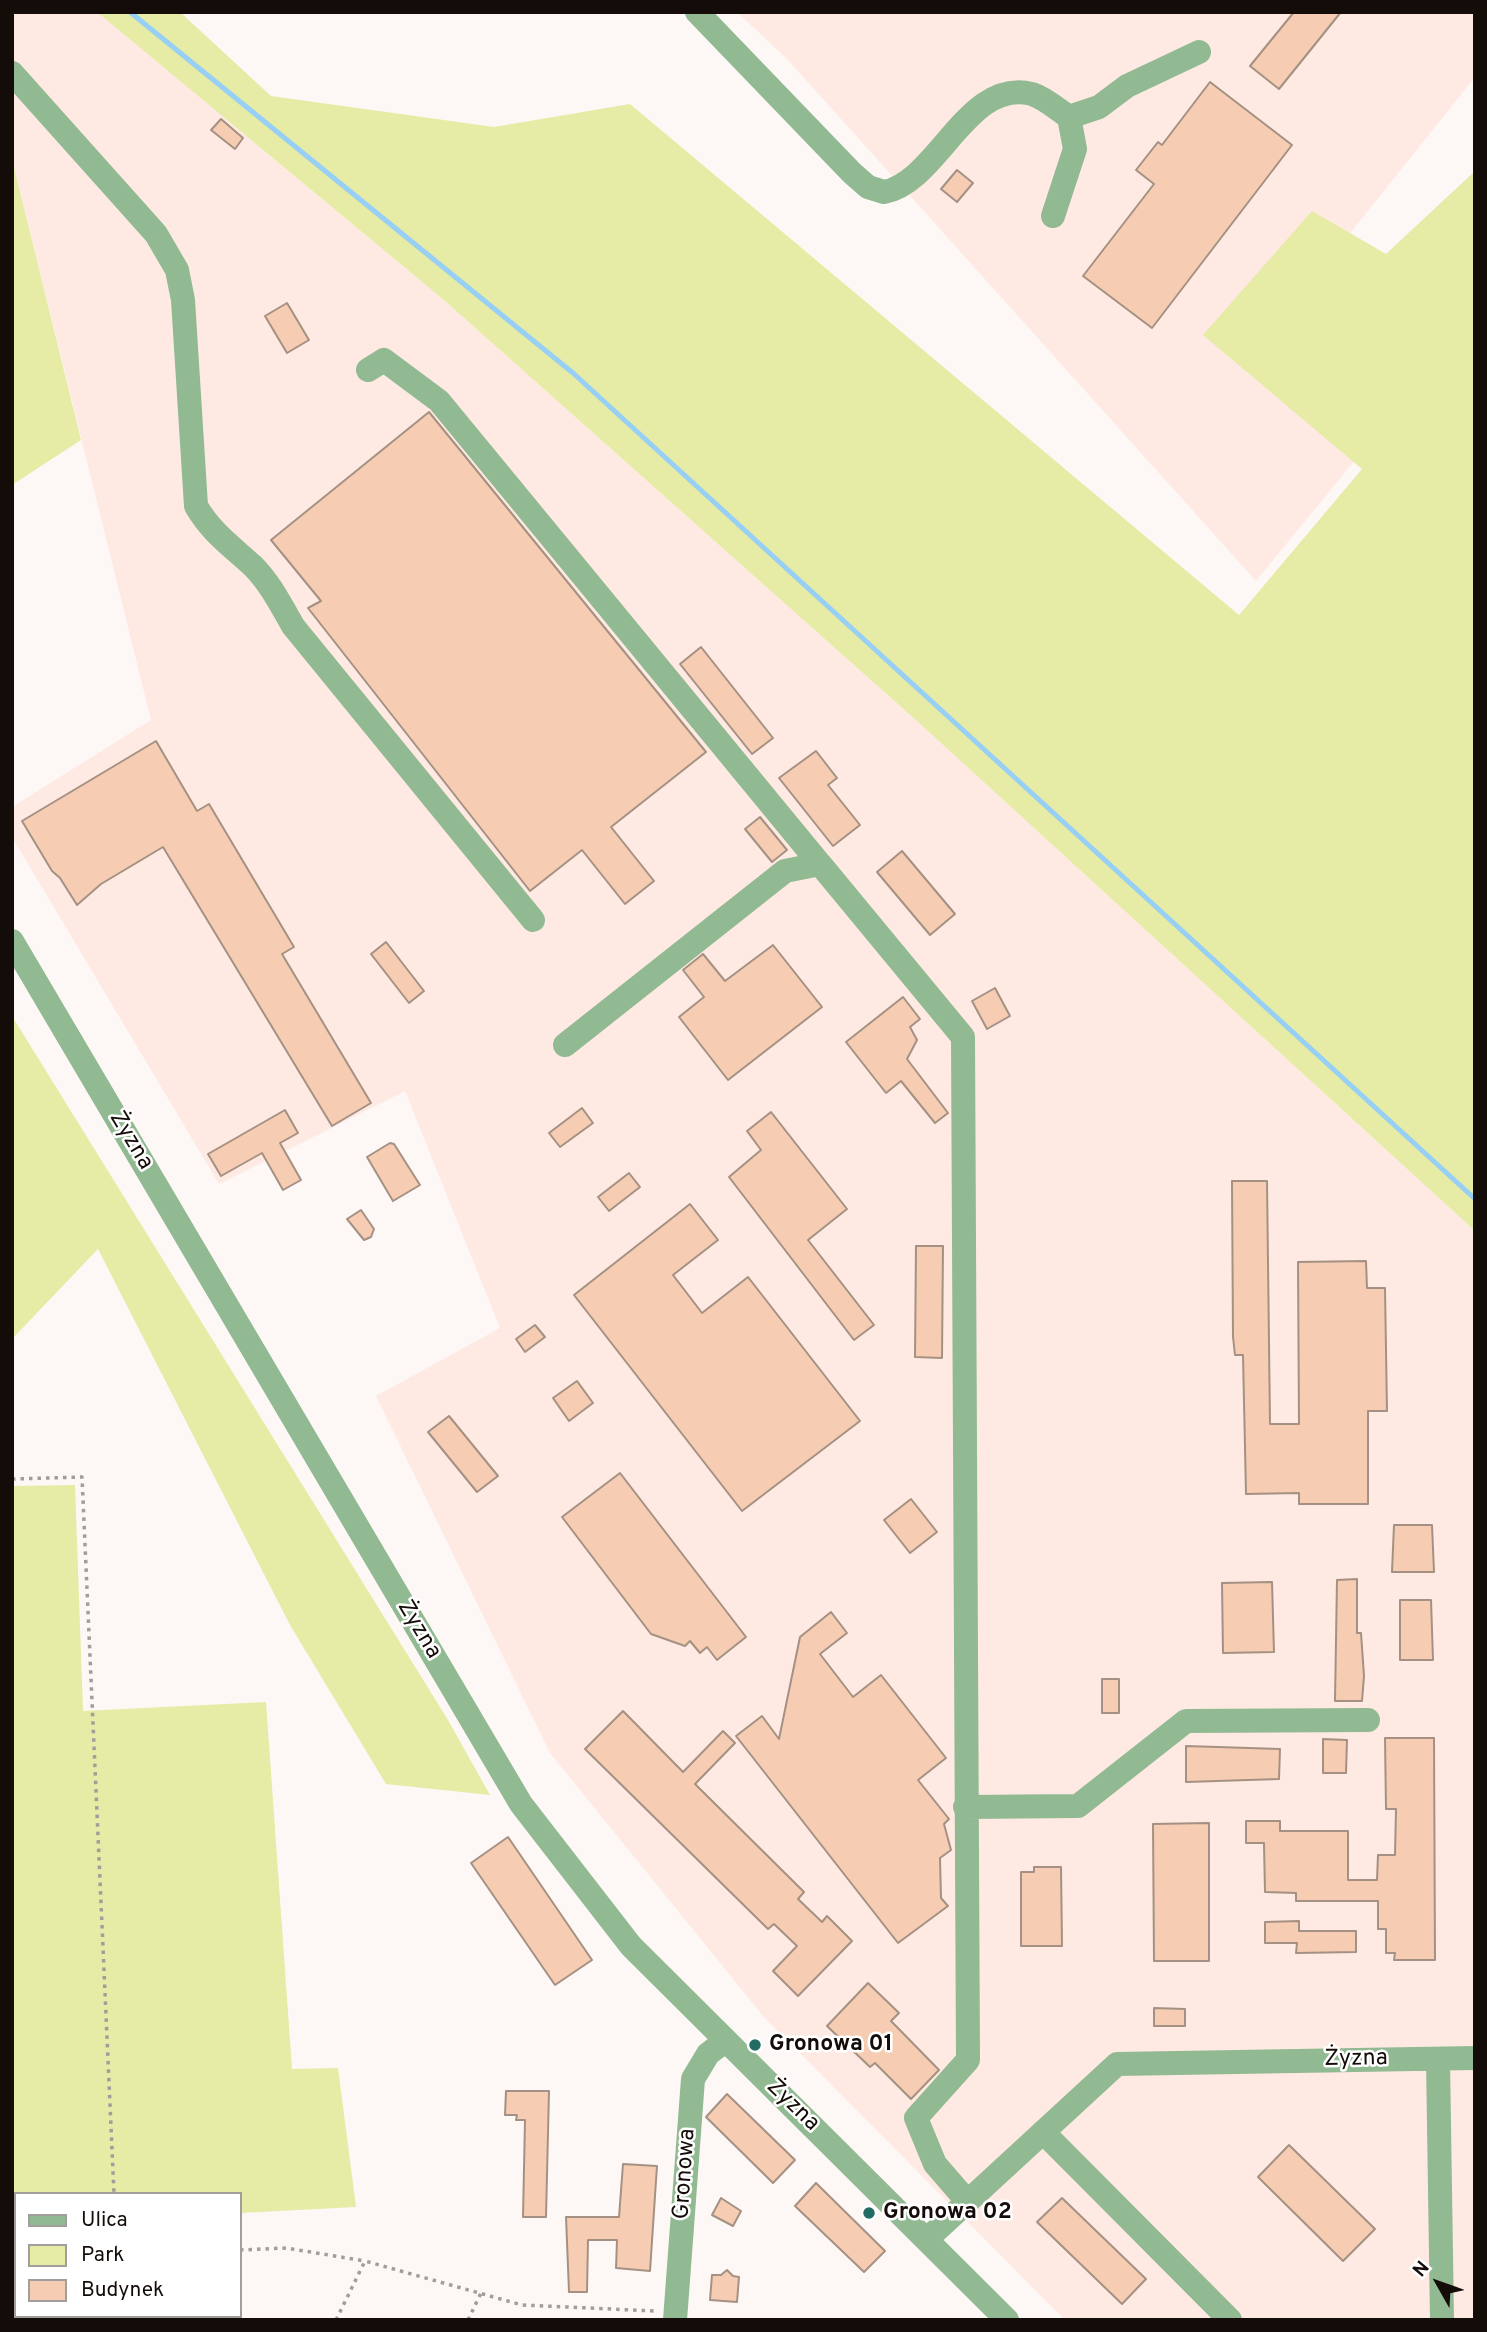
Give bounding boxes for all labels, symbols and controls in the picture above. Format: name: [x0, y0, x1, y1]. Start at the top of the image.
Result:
street label: Żyzna: [102, 1107, 158, 1175]
street label: Żyzna: [390, 1596, 446, 1664]
place label: Gronowa 01: [769, 2031, 893, 2059]
marker: Gronowa 01: [747, 2037, 763, 2053]
street label: Żyzna: [1324, 2046, 1388, 2074]
street label: Żyzna: [760, 2074, 824, 2138]
street label: Gronowa: [669, 2128, 703, 2220]
legend: [14, 2192, 242, 2318]
place label: Gronowa 02: [883, 2199, 1012, 2227]
marker: Gronowa 02: [861, 2205, 877, 2221]
text: Ulica: [81, 2207, 128, 2234]
text: Park: [81, 2242, 124, 2269]
north arrow: [1403, 2248, 1473, 2318]
text: N: [1408, 2257, 1435, 2282]
text: Budynek: [81, 2277, 164, 2304]

